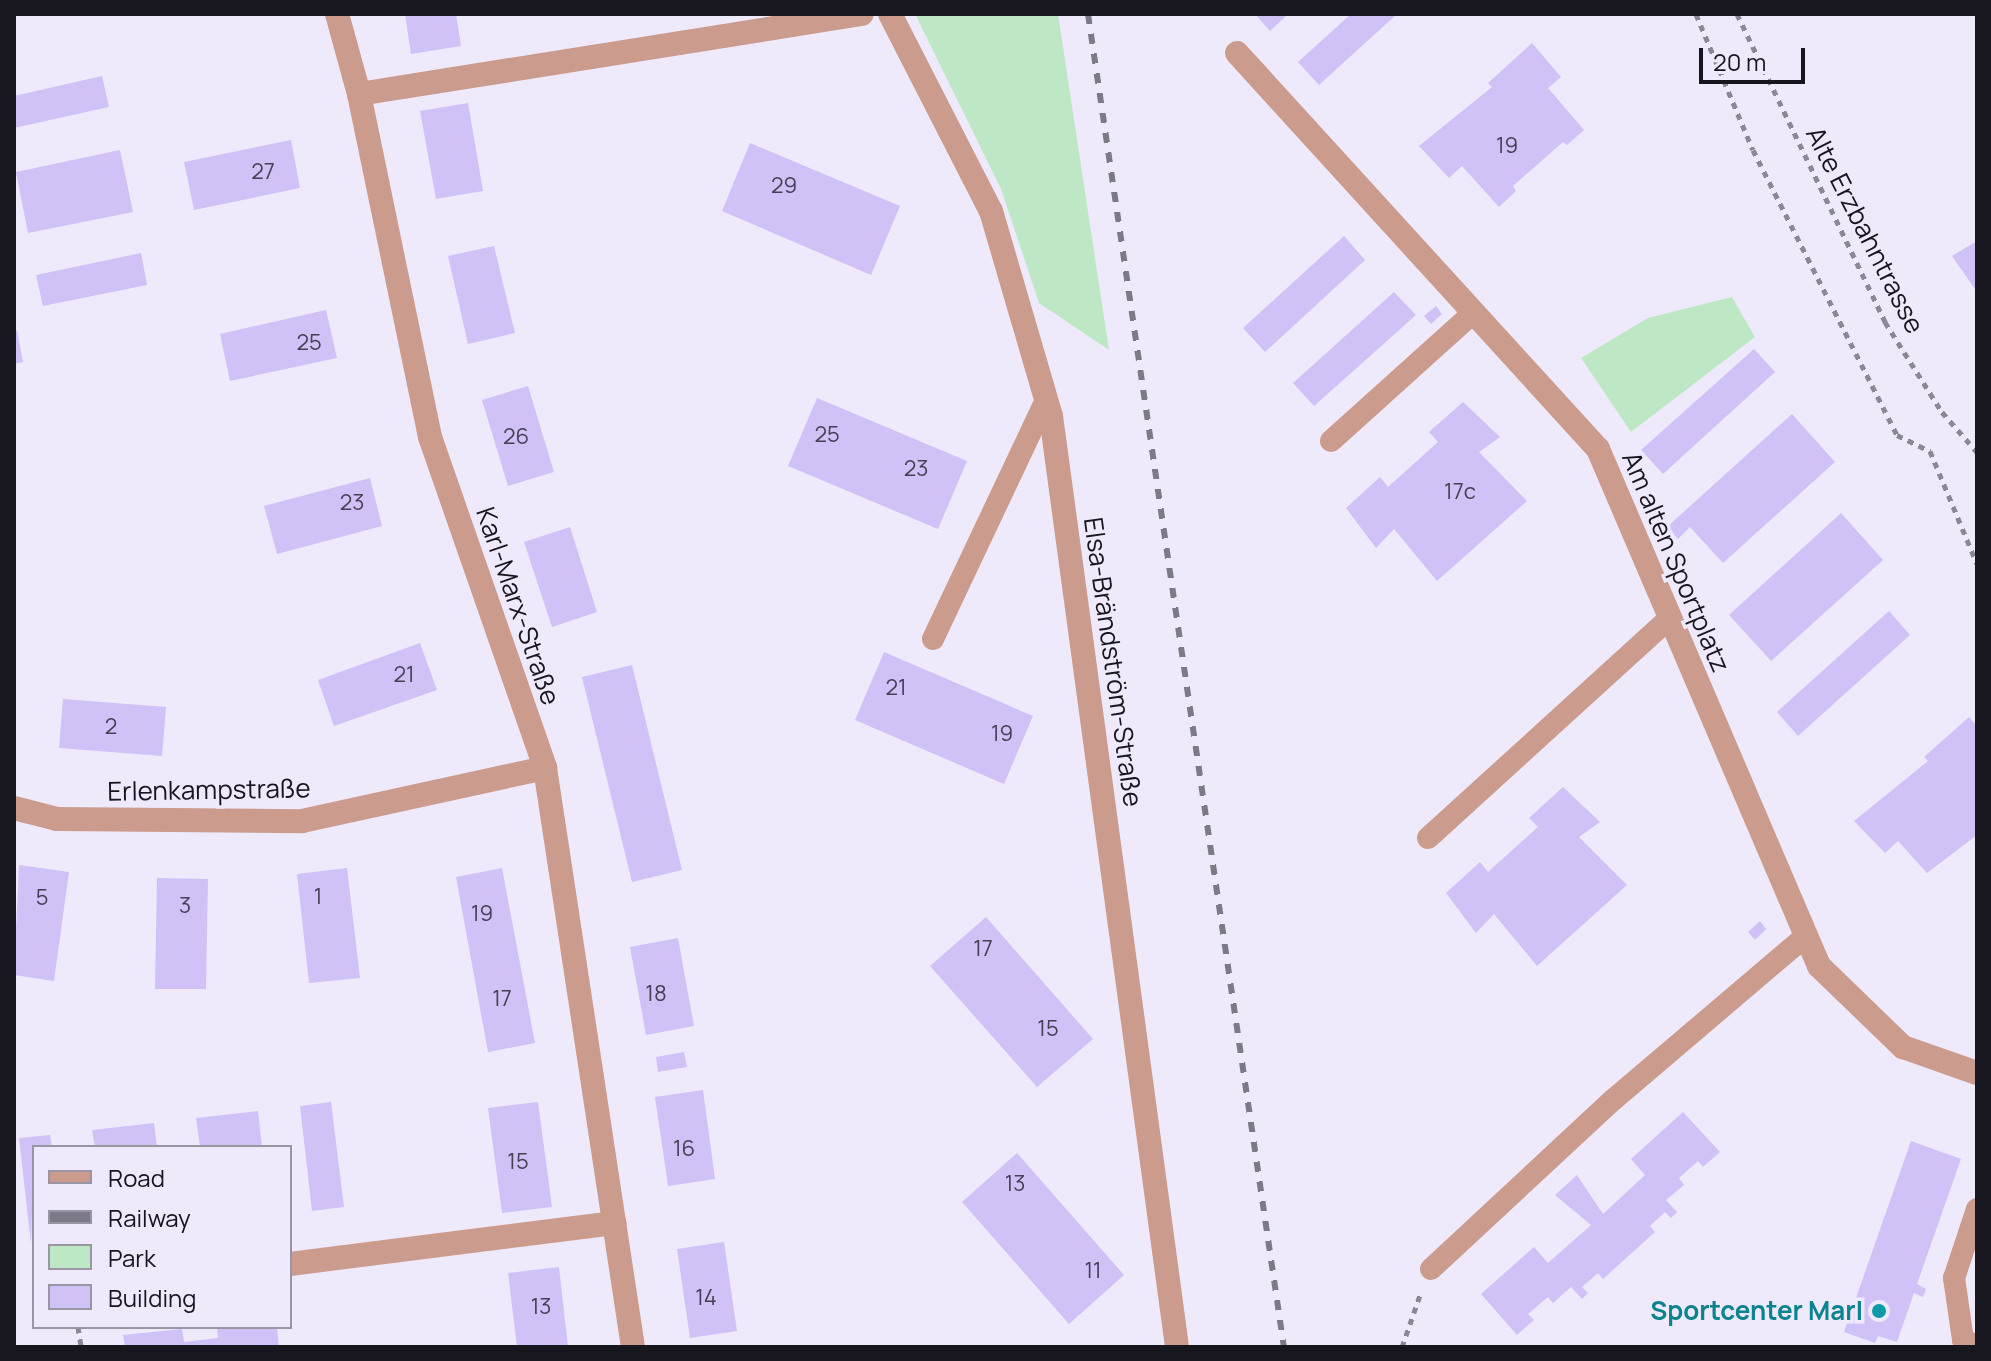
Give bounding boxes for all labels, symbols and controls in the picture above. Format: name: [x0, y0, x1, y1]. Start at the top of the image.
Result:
scale bar: [1703, 32, 1809, 82]
text: 20 m: [1713, 45, 1766, 78]
street label: Alte Erzbahntrasse: [1799, 121, 1931, 339]
house number: 19: [1496, 133, 1518, 159]
house number: 27: [251, 159, 275, 185]
house number: 29: [771, 173, 797, 199]
house number: 25: [296, 330, 322, 356]
house number: 25: [814, 422, 840, 448]
house number: 26: [503, 424, 529, 450]
street label: Am alten Sportplatz: [1615, 447, 1737, 677]
house number: 23: [904, 456, 928, 482]
house number: 17c: [1444, 479, 1476, 505]
house number: 23: [340, 490, 364, 516]
street label: Karl-Marx-Straße: [470, 503, 566, 709]
street label: Elsa-Brändström-Straße: [1077, 515, 1149, 809]
house number: 21: [393, 662, 415, 688]
house number: 21: [885, 675, 907, 701]
house number: 2: [105, 714, 117, 740]
house number: 19: [991, 721, 1013, 747]
street label: Erlenkampstraße: [107, 773, 311, 807]
house number: 1: [314, 884, 322, 910]
house number: 5: [36, 885, 48, 911]
house number: 3: [179, 893, 191, 919]
house number: 19: [471, 901, 493, 927]
house number: 17: [973, 936, 993, 962]
house number: 18: [645, 981, 667, 1007]
house number: 17: [492, 986, 512, 1012]
house number: 15: [1037, 1016, 1059, 1042]
house number: 16: [673, 1136, 695, 1162]
legend: [32, 1145, 292, 1329]
house number: 15: [507, 1149, 529, 1175]
text: Road: [108, 1161, 165, 1194]
house number: 13: [1005, 1171, 1025, 1197]
text: Railway: [108, 1201, 191, 1234]
text: Park: [108, 1241, 156, 1274]
house number: 11: [1084, 1258, 1102, 1284]
text: Building: [108, 1281, 196, 1314]
house number: 14: [695, 1285, 717, 1311]
house number: 13: [531, 1294, 551, 1320]
place label: Sportcenter Marl: [1650, 1295, 1863, 1327]
marker: Sportcenter Marl: [1870, 1302, 1888, 1320]

